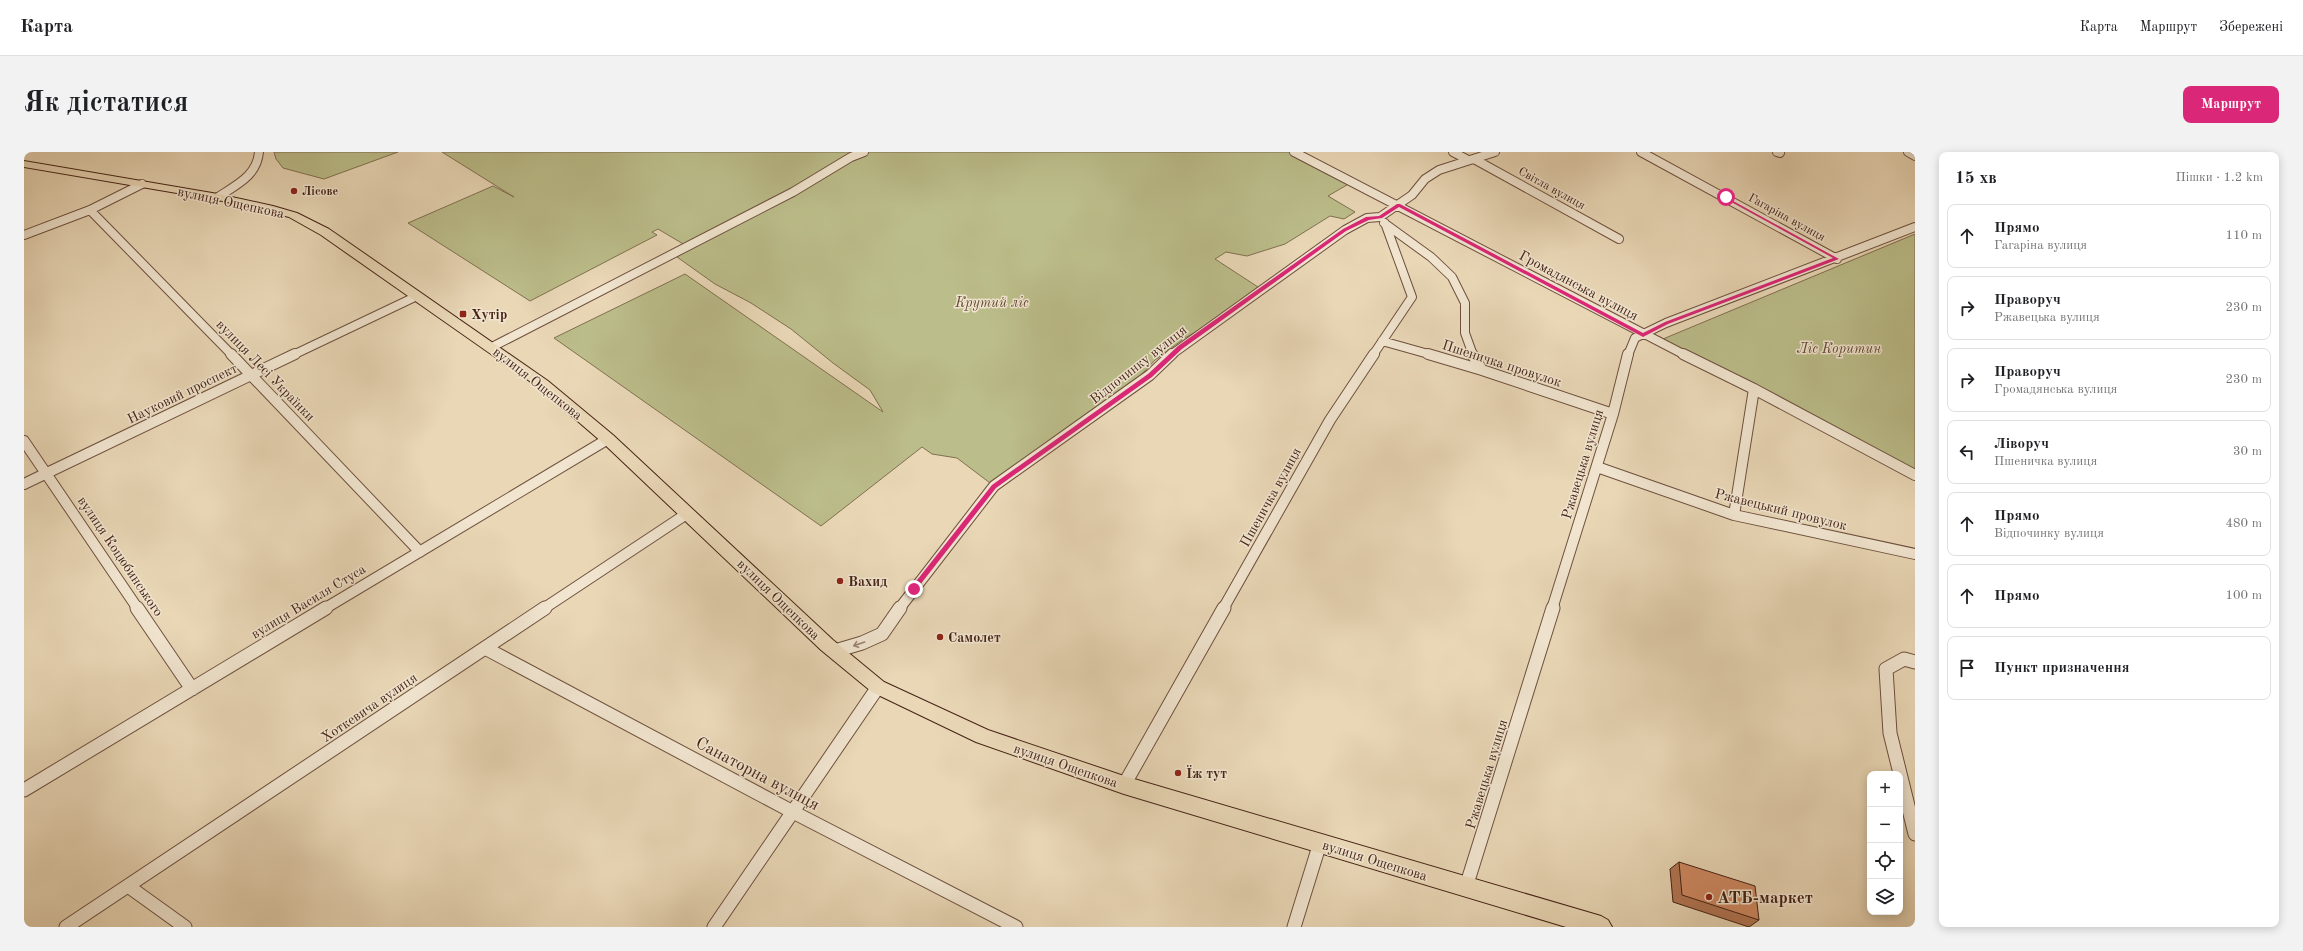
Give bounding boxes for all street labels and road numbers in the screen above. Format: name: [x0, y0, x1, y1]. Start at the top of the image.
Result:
street label: Світла вулиця: [1516, 165, 1588, 212]
street label: вулиця Ощепкова: [176, 185, 286, 221]
street label: Гагаріна вулиця: [1746, 191, 1827, 244]
street label: Громадянська вулиця: [1517, 249, 1640, 323]
street label: вулиця Лесі Українки: [213, 317, 317, 424]
street label: Відпочинку вулиця: [1088, 323, 1190, 407]
street label: Пшеничка провулок: [1440, 338, 1563, 390]
street label: вулиця Ощепкова: [490, 345, 585, 423]
street label: Науковий проспект: [125, 361, 240, 427]
street label: Ржавецька вулиця: [1560, 408, 1606, 521]
street label: Пшеничка вулиця: [1238, 446, 1304, 549]
street label: Ржавецький провулок: [1713, 487, 1848, 533]
street label: вулиця Коцюбинського: [75, 494, 165, 619]
street label: вулиця Ощепкова: [734, 557, 822, 643]
street label: вулиця Василя Стуса: [249, 562, 368, 642]
street label: Хоткевича вулиця: [319, 671, 420, 745]
street label: Ржавецька вулиця: [1464, 718, 1510, 831]
street label: Санаторна вулиця: [693, 735, 822, 814]
street label: вулиця Ощепкова: [1012, 742, 1120, 790]
street label: вулиця Ощепкова: [1321, 838, 1429, 884]

